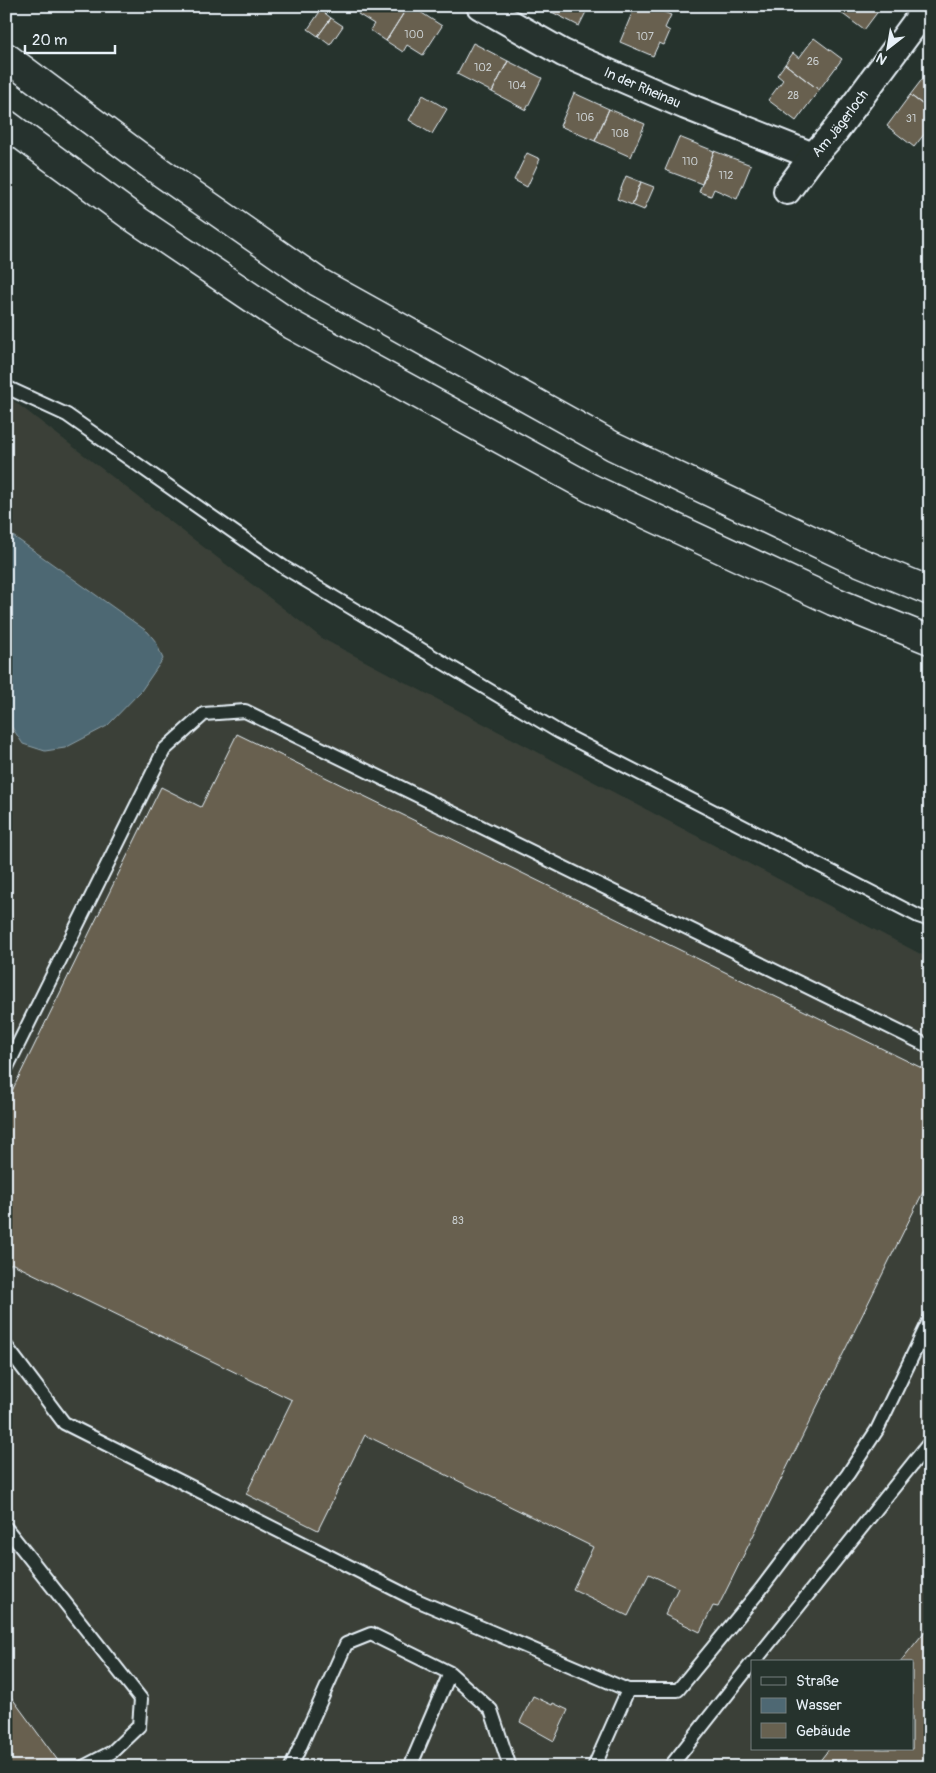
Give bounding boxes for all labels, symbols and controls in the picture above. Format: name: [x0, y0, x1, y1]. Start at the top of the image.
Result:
scale bar: [25, 22, 115, 54]
north arrow: [864, 22, 914, 72]
house number: 100: [404, 28, 424, 41]
house number: 107: [636, 30, 654, 43]
text: 20 m: [32, 31, 67, 50]
text: N: [873, 49, 890, 68]
house number: 26: [807, 55, 819, 68]
house number: 102: [474, 61, 492, 74]
street label: In der Rheinau: [601, 64, 683, 112]
house number: 104: [508, 79, 527, 92]
street label: Am Jägerloch: [808, 86, 872, 161]
house number: 28: [787, 89, 799, 102]
house number: 106: [576, 111, 594, 124]
house number: 31: [906, 112, 916, 125]
house number: 108: [611, 127, 629, 140]
house number: 110: [682, 155, 698, 168]
house number: 112: [719, 169, 733, 182]
house number: 83: [452, 1214, 464, 1227]
legend: [751, 1660, 914, 1750]
text: Straße: [796, 1672, 839, 1691]
text: Wasser: [796, 1696, 843, 1715]
text: Gebäude: [796, 1722, 851, 1741]

